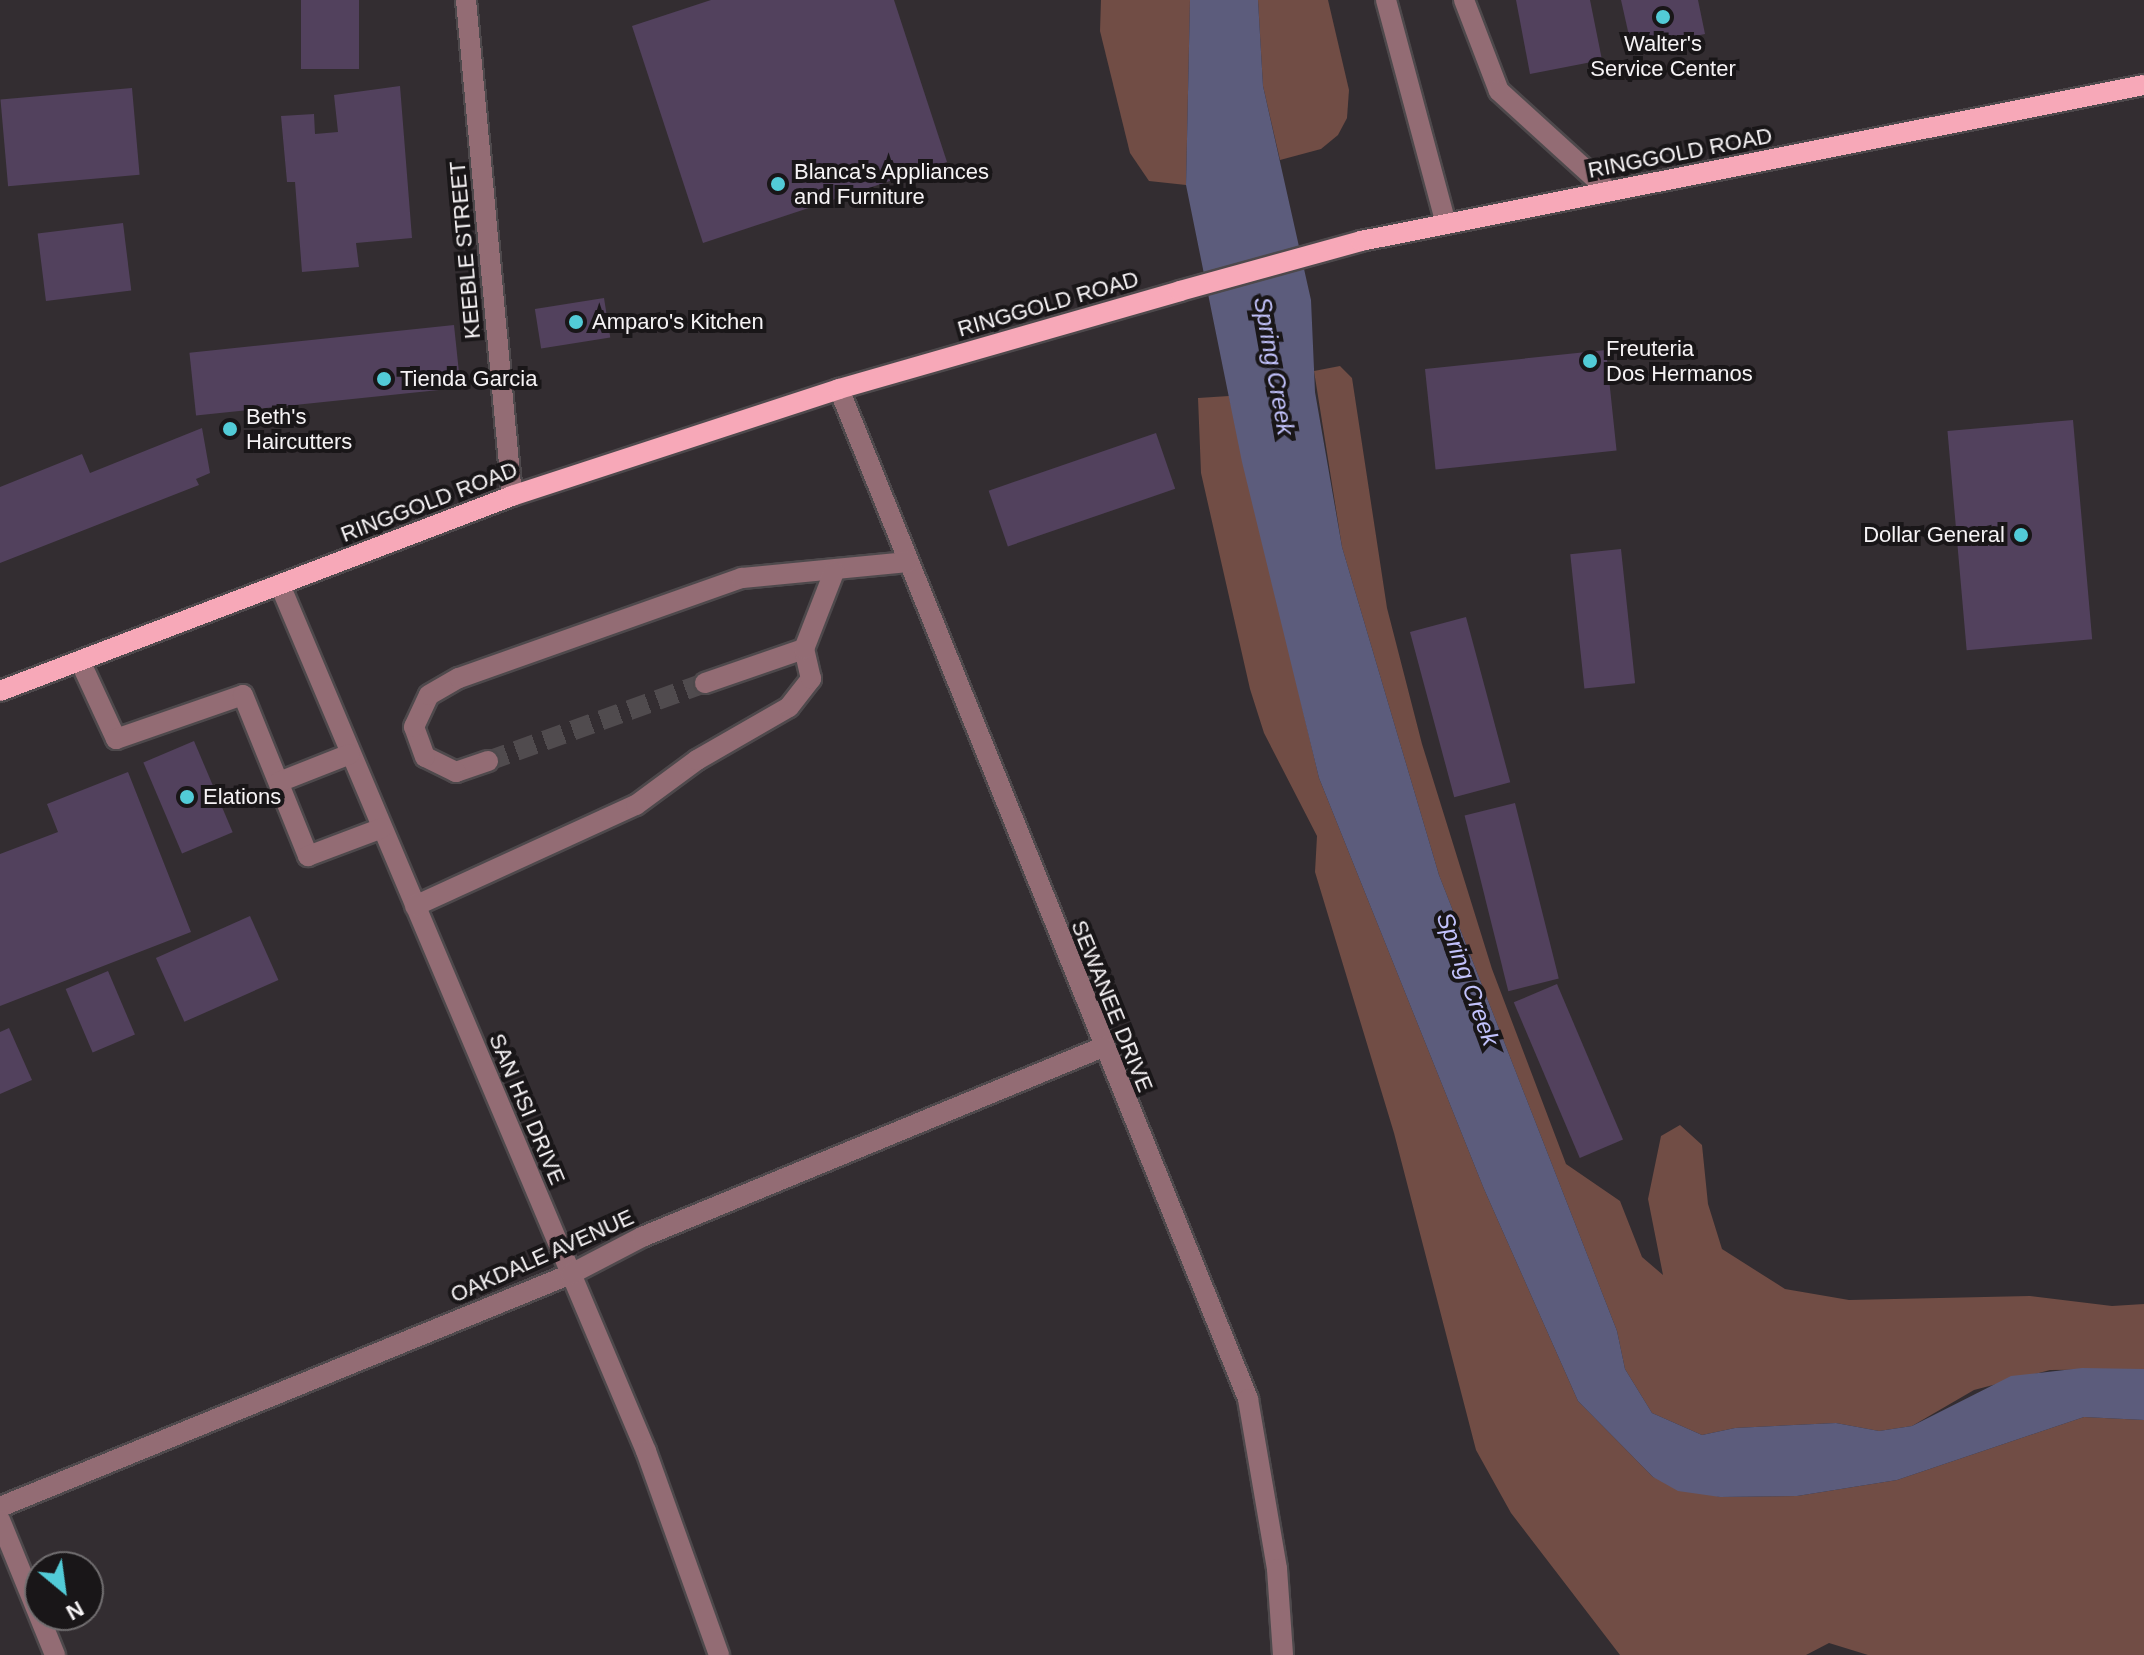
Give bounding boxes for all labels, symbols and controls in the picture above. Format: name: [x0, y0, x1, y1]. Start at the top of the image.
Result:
marker: Walter's Service Center: [1654, 8, 1672, 26]
place label: Walter's Service Center: [1590, 30, 1736, 82]
street label: RINGGOLD ROAD: [1586, 122, 1774, 184]
place label: Blanca's Appliances and Furniture: [794, 158, 990, 210]
street label: KEEBLE STREET: [444, 160, 486, 340]
marker: Blanca's Appliances and Furniture: [769, 175, 787, 193]
street label: RINGGOLD ROAD: [954, 266, 1142, 342]
water label: Spring Creek: [1248, 295, 1300, 437]
place label: Amparo's Kitchen: [592, 309, 764, 335]
marker: Amparo's Kitchen: [567, 313, 585, 331]
place label: Freuteria Dos Hermanos: [1606, 335, 1753, 386]
marker: Freuteria Dos Hermanos: [1581, 352, 1599, 370]
place label: Tienda Garcia: [400, 366, 537, 392]
marker: Tienda Garcia: [375, 370, 393, 388]
place label: Beth's Haircutters: [246, 403, 352, 454]
marker: Beth's Haircutters: [221, 420, 239, 438]
street label: RINGGOLD ROAD: [337, 456, 521, 548]
place label: Dollar General: [1863, 522, 2005, 548]
marker: Dollar General: [2012, 526, 2030, 544]
place label: Elations: [203, 784, 281, 810]
marker: Elations: [178, 788, 196, 806]
water label: Spring Creek: [1431, 908, 1505, 1050]
street label: SEWANEE DRIVE: [1066, 916, 1158, 1096]
street label: SAN HSI DRIVE: [483, 1030, 571, 1188]
street label: OAKDALE AVENUE: [446, 1203, 638, 1309]
north arrow: [24, 1551, 104, 1631]
text: N: [62, 1596, 88, 1625]

